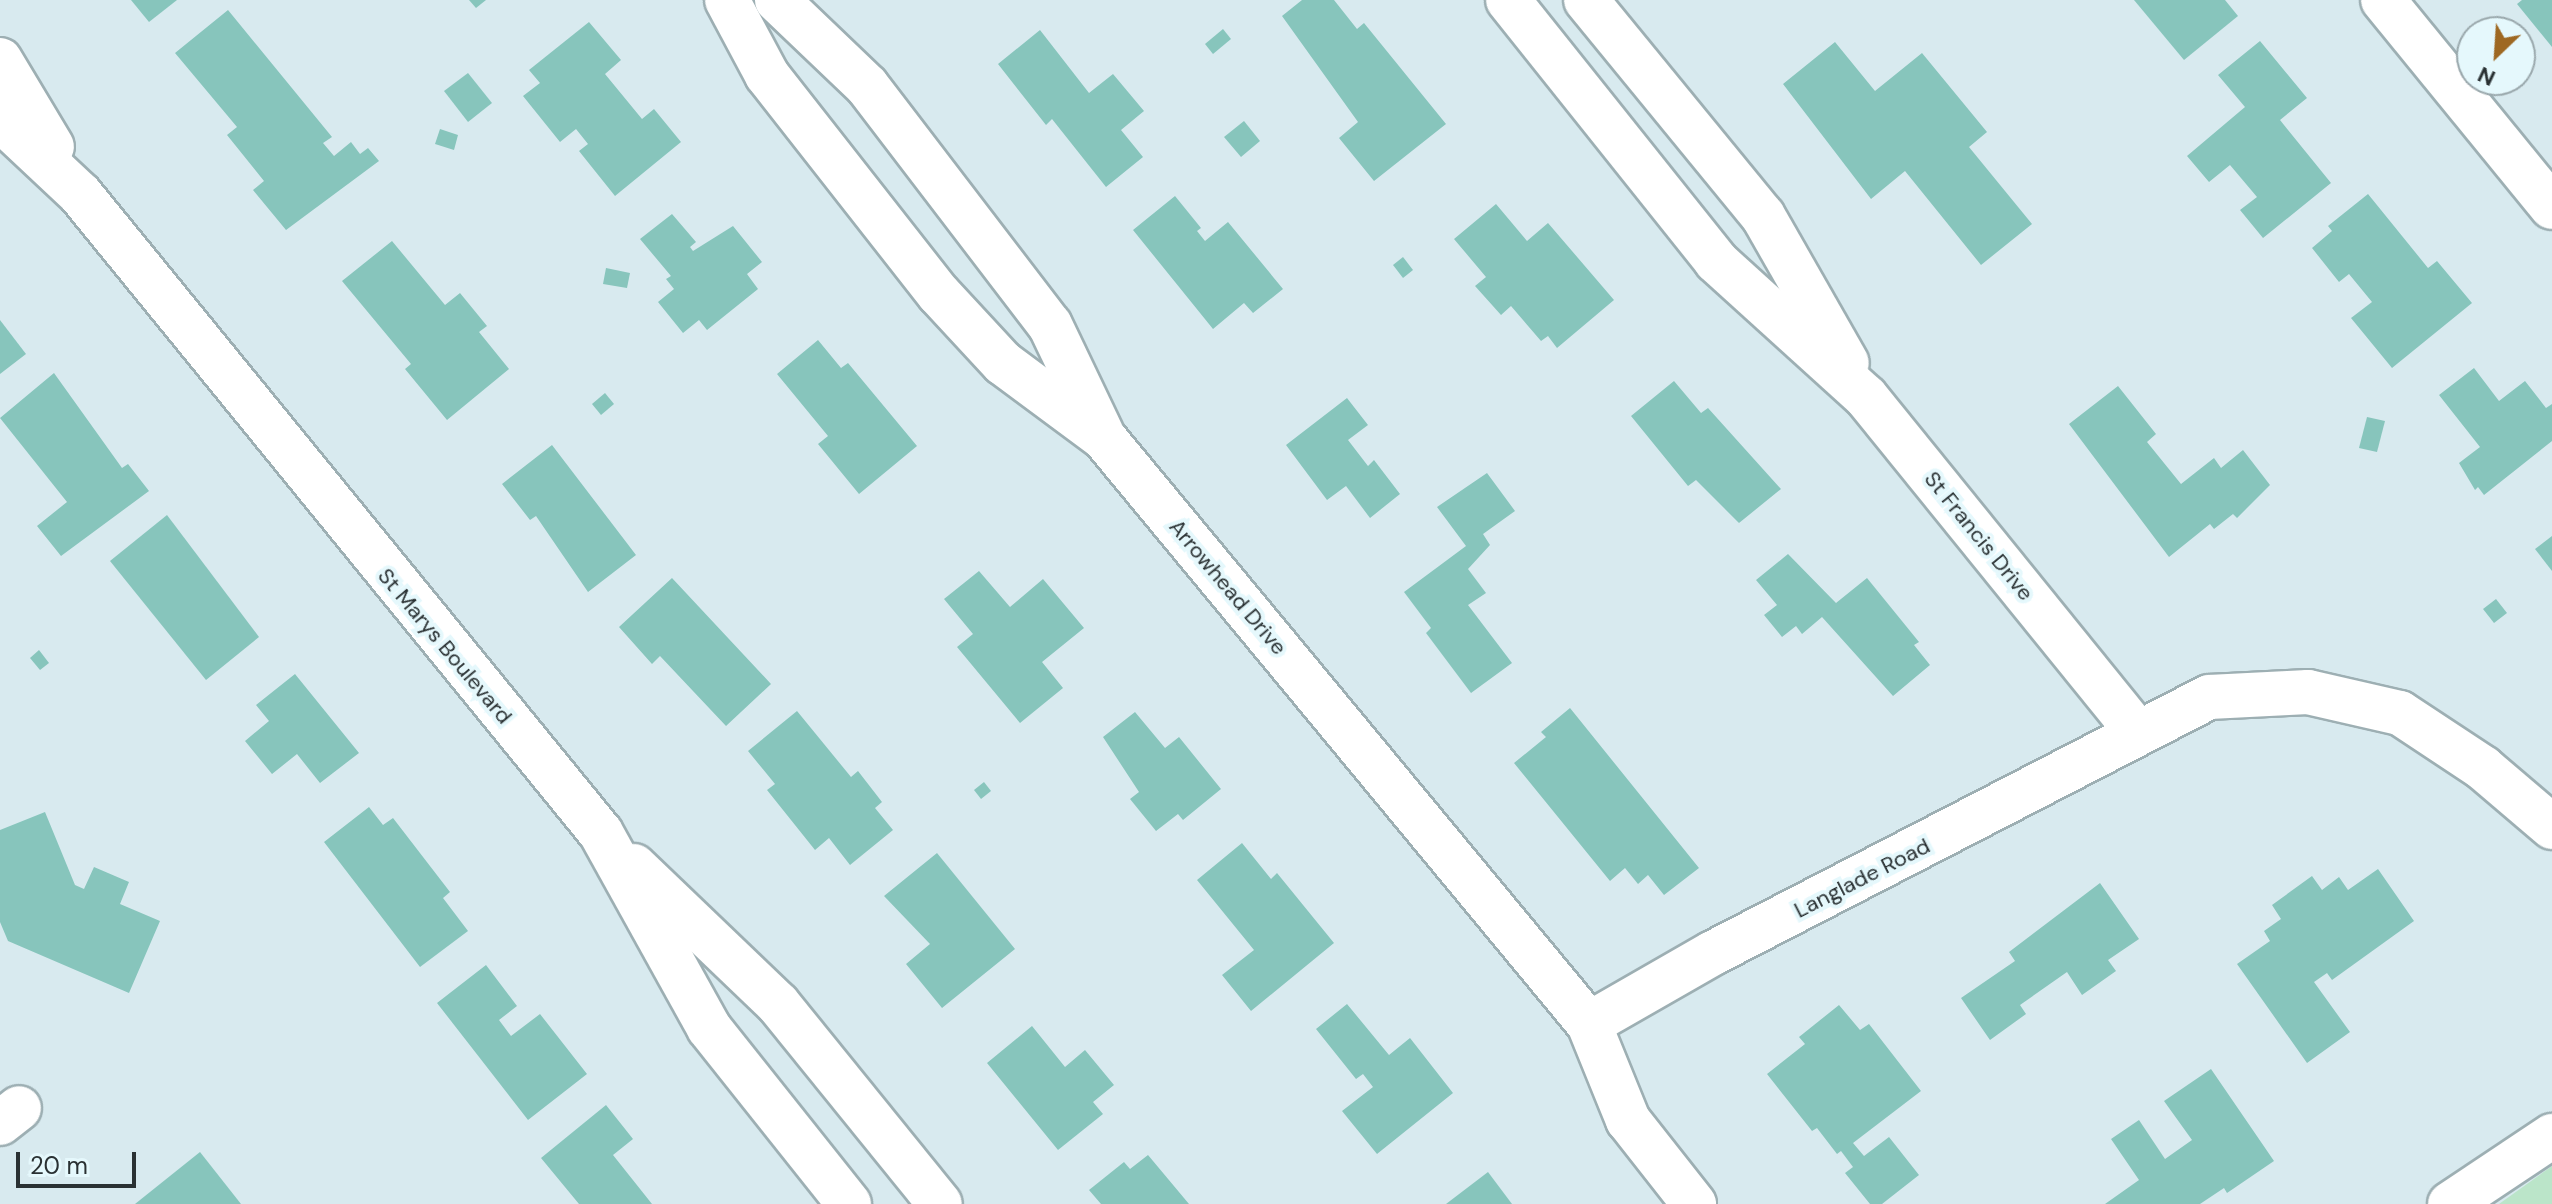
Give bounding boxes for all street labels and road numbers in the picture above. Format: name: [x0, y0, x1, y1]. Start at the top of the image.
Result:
street label: St Francis Drive: [1919, 466, 2039, 606]
street label: Arrowhead Drive: [1164, 514, 1292, 660]
street label: St Marys Boulevard: [372, 563, 518, 729]
street label: Langlade Road: [1790, 832, 1934, 924]

